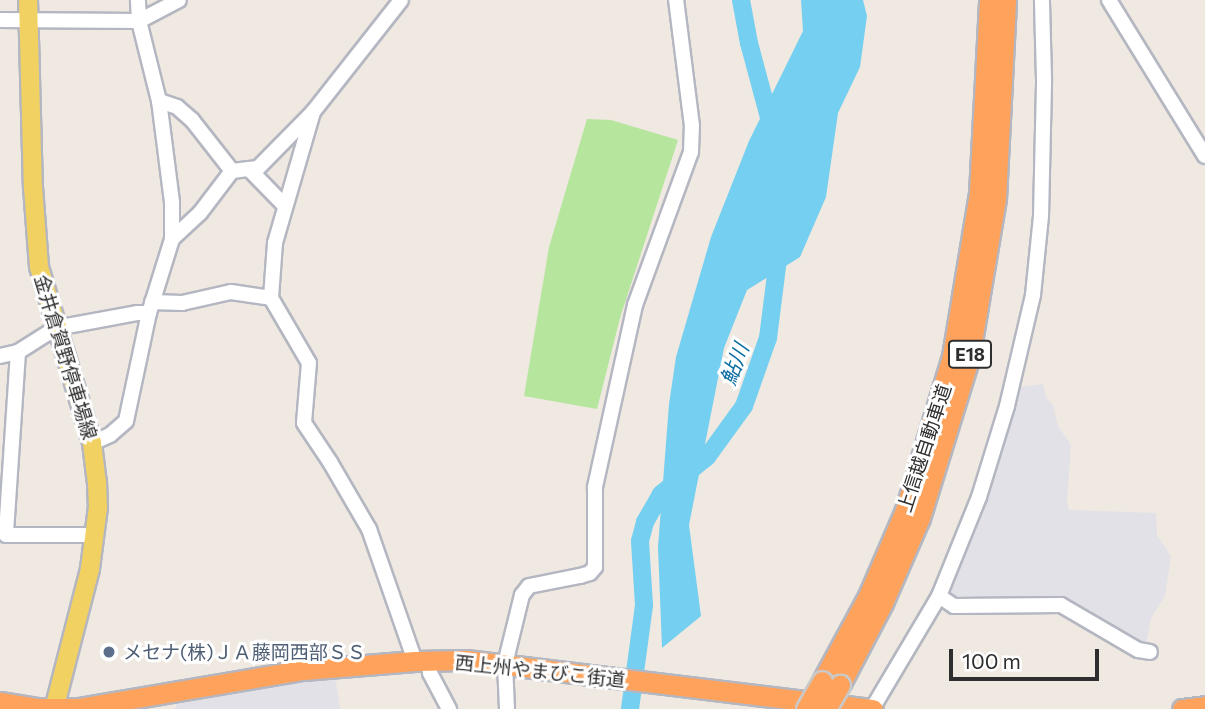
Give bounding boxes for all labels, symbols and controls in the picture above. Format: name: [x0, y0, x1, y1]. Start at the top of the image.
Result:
street label: 金井倉賀野停車場線: [30, 272, 102, 442]
water label: 鮎川: [715, 340, 753, 388]
road number: E18: [947, 340, 993, 368]
street label: 上信越自動車道: [893, 381, 955, 515]
scale bar: [953, 636, 1104, 680]
place label: メセナ(株)ＪＡ藤岡西部ＳＳ: [123, 641, 366, 663]
marker: メセナ(株)ＪＡ藤岡西部ＳＳ: [101, 644, 117, 660]
text: 100 m: [962, 648, 1021, 673]
street label: 西上州やまびこ街道: [454, 651, 626, 691]

